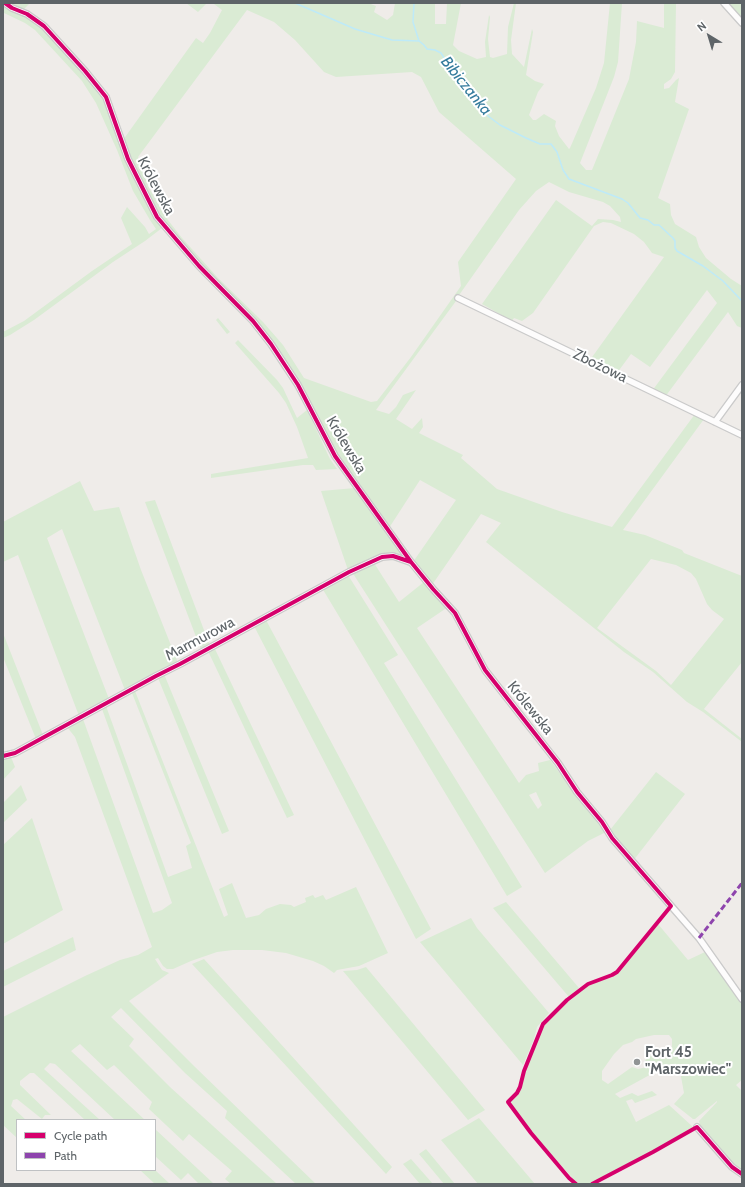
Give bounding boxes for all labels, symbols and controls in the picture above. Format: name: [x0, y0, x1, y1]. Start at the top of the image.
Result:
north arrow: [689, 16, 729, 56]
text: N: [694, 19, 709, 34]
water label: Bibiczanka: [436, 53, 496, 119]
street label: Królewska: [133, 154, 179, 218]
street label: Zbożowa: [570, 345, 630, 387]
street label: Królewska: [322, 413, 370, 477]
street label: Marmurowa: [162, 613, 238, 665]
street label: Królewska: [503, 678, 557, 738]
place label: Fort 45 "Marszowiec": [645, 1044, 731, 1079]
marker: Fort 45 "Marszowiec": [632, 1057, 642, 1067]
legend: [16, 1119, 156, 1171]
text: Cycle path: [54, 1128, 107, 1143]
text: Path: [54, 1148, 77, 1163]

